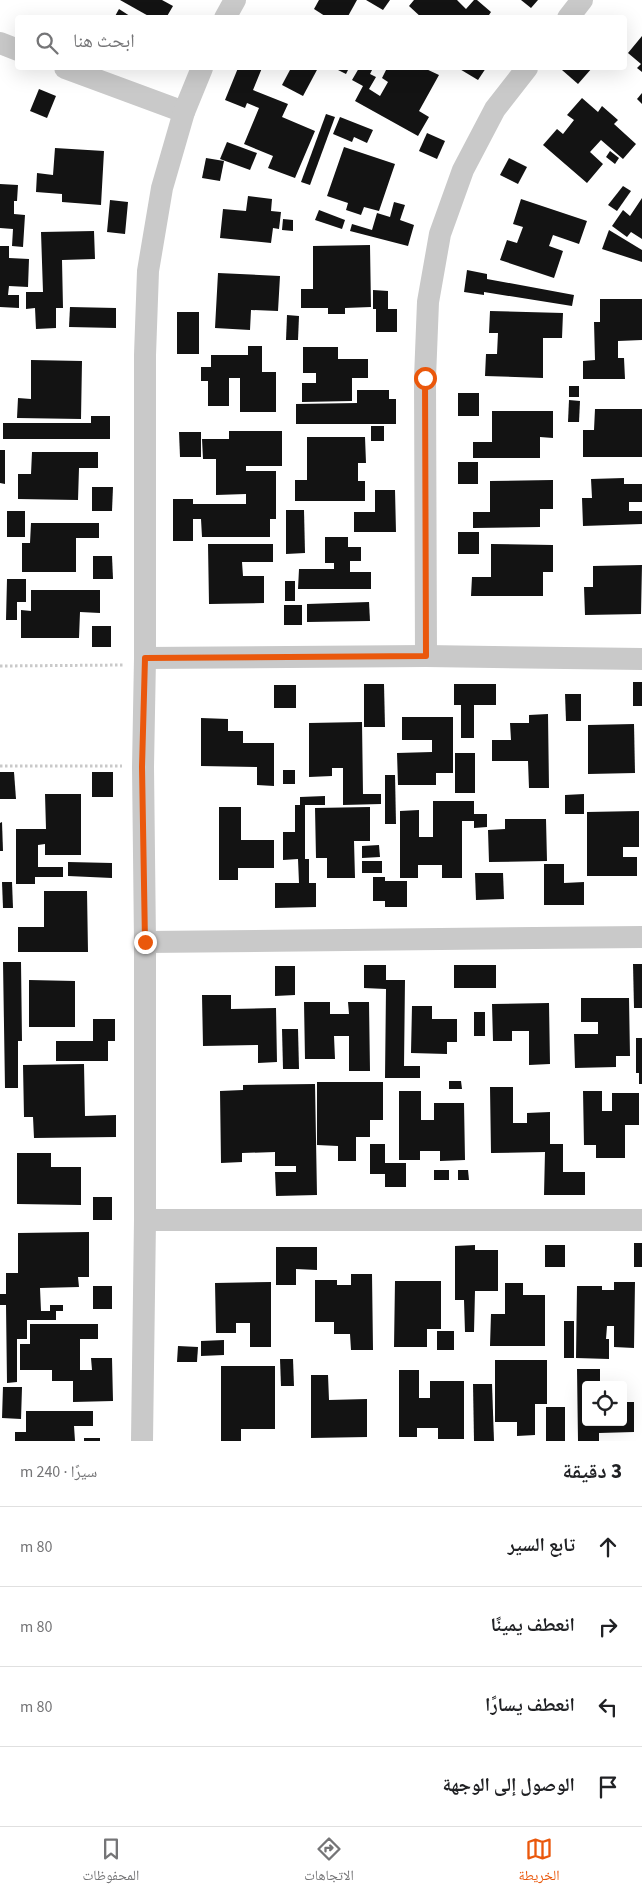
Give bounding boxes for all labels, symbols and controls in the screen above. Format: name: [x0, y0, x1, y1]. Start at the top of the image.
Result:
search box: [15, 15, 627, 70]
text: ابحث هنا: [73, 28, 135, 55]
icon: search: [33, 29, 61, 57]
route start: [414, 367, 437, 390]
route end: [134, 931, 157, 954]
map controls: [582, 1381, 627, 1426]
button: locate: [582, 1381, 627, 1426]
text: 3 دقيقة: [563, 1456, 622, 1486]
text: سيرًا · 240 m: [20, 1461, 97, 1483]
text: تابع السير: [508, 1532, 575, 1559]
icon: ahead: [594, 1533, 622, 1561]
text: 80 m: [20, 1536, 52, 1558]
text: انعطف يمينًا: [491, 1612, 575, 1639]
icon: right: [594, 1613, 622, 1641]
text: 80 m: [20, 1616, 52, 1638]
text: انعطف يسارًا: [485, 1692, 575, 1719]
icon: left: [594, 1693, 622, 1721]
text: 80 m: [20, 1696, 52, 1718]
text: الوصول إلى الوجهة: [442, 1772, 575, 1799]
icon: arrive: [594, 1773, 622, 1801]
tab: المحفوظات: [82, 1835, 139, 1889]
tab: الاتجاهات: [304, 1835, 354, 1889]
tab: الخريطة: [518, 1835, 560, 1889]

